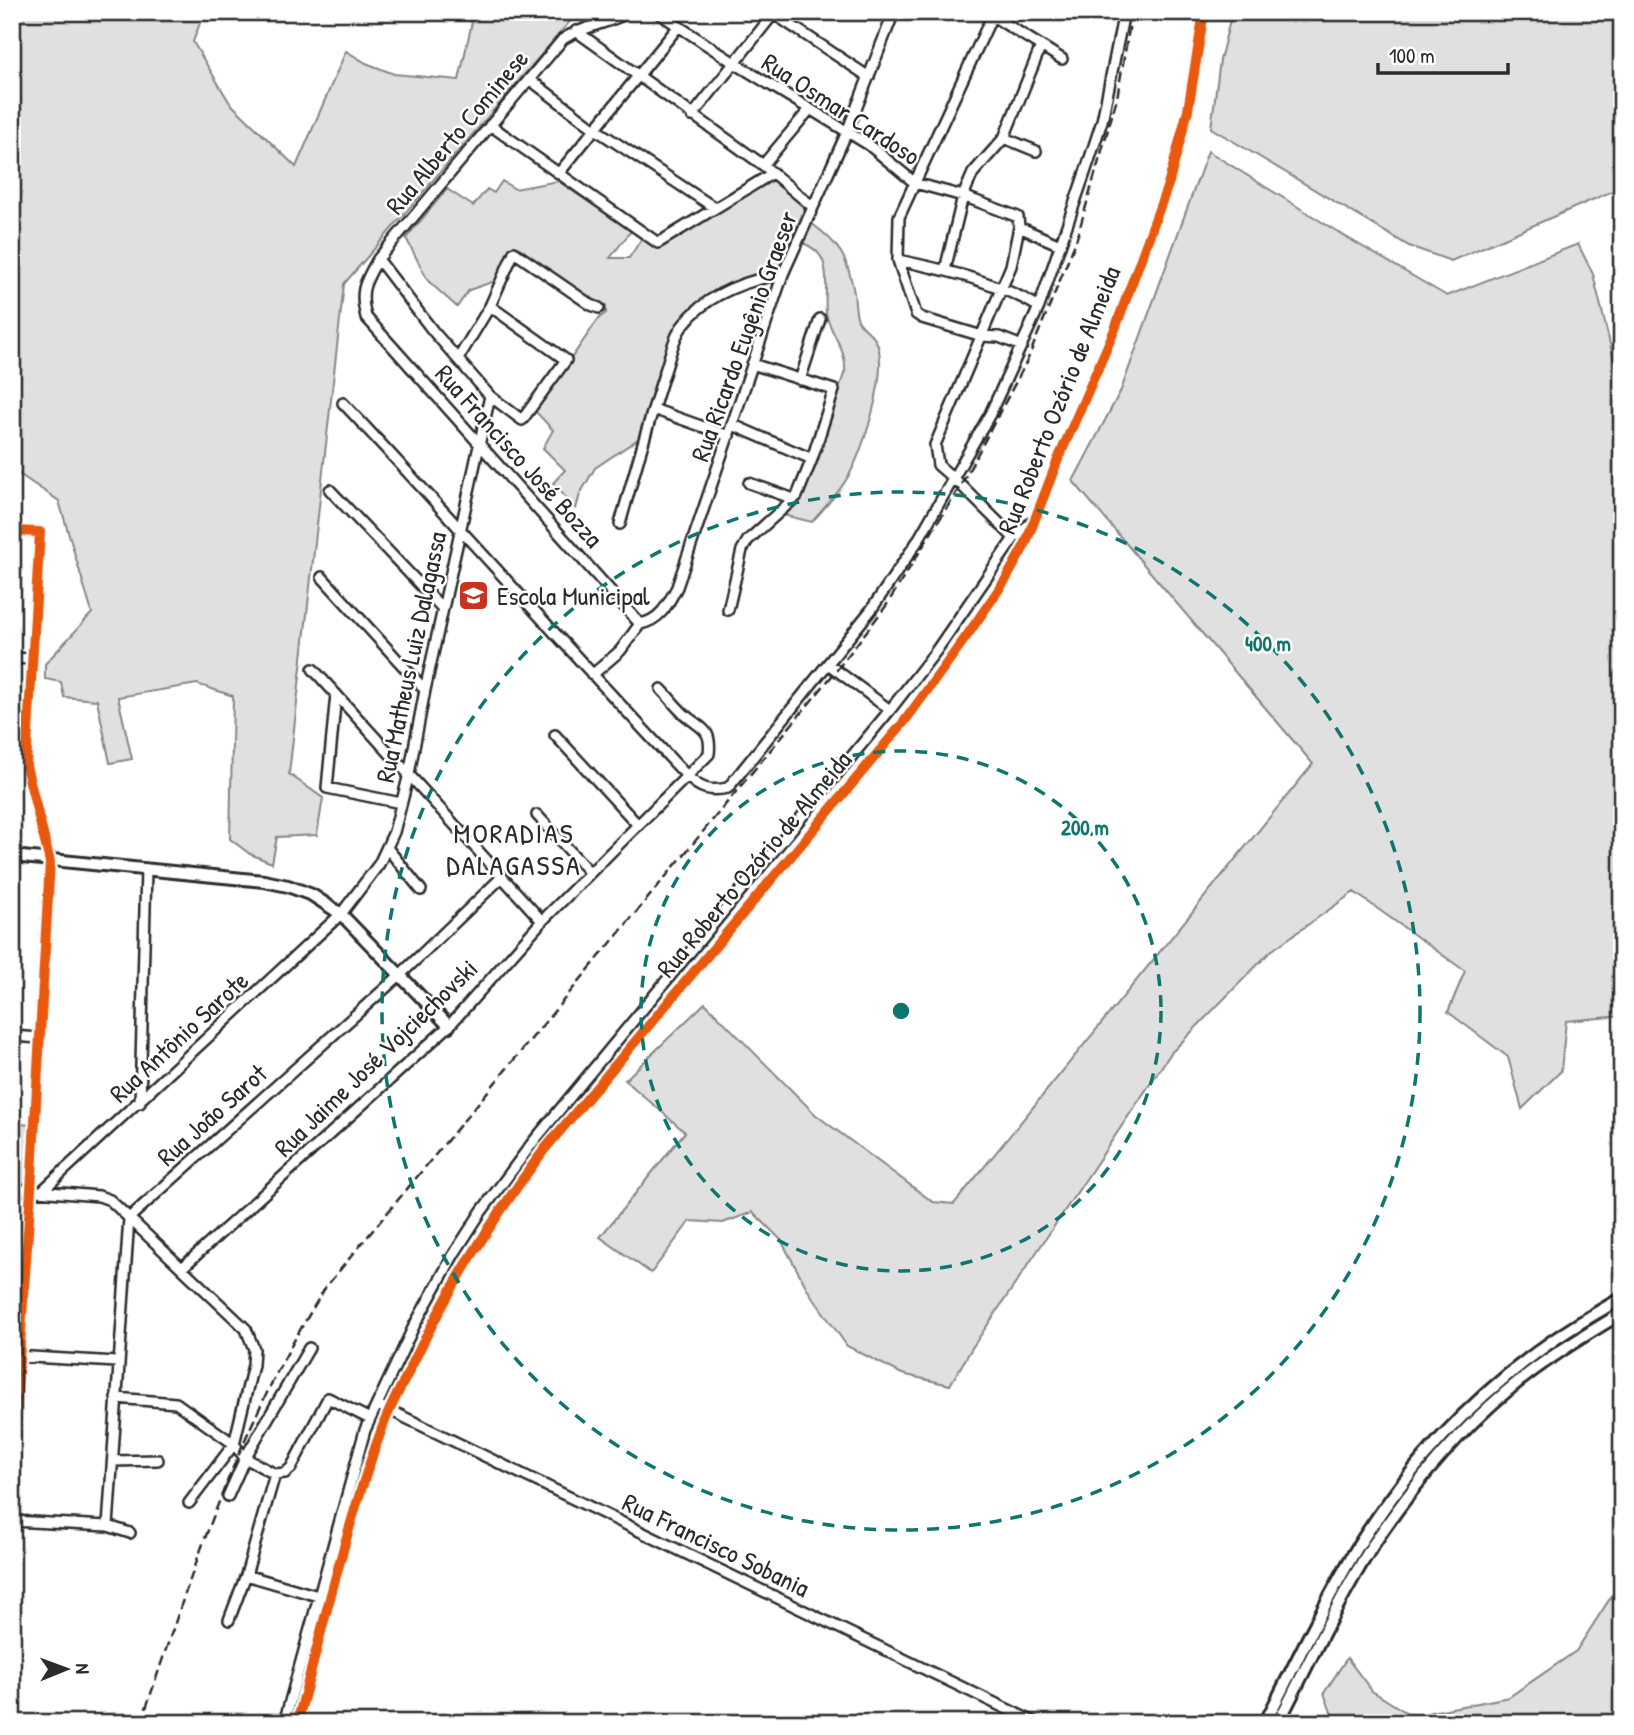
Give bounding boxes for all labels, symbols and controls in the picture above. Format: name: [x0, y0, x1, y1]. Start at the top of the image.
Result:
scale bar: [1378, 32, 1508, 76]
text: 100 m: [1389, 41, 1435, 70]
street label: Rua Alberto Cominese: [377, 42, 536, 222]
street label: Rua Osmar Cardoso: [755, 44, 927, 173]
street label: Rua Ricardo Eugênio Graeser: [682, 206, 805, 466]
street label: Rua Roberto Ozório de Almeida: [989, 261, 1128, 539]
street label: Rua Francisco José Bozza: [428, 357, 611, 555]
street label: Rua Matheus Luiz Dalagassa: [367, 528, 454, 785]
place label: Escola Municipal: [497, 578, 650, 613]
school or university icon: Escola Municipal: [457, 579, 491, 613]
text: 400 m: [1245, 629, 1291, 658]
street label: Rua Roberto Ozório de Almeida: [648, 743, 859, 984]
text: 200 m: [1061, 813, 1109, 842]
district label: MORADIAS DALAGASSA: [446, 814, 582, 884]
street label: Rua Jaime José Vojciechovski: [266, 951, 485, 1164]
street label: Rua Antônio Sarote: [102, 963, 256, 1110]
centre of rings: [889, 999, 913, 1023]
street label: Rua João Sarot: [149, 1055, 275, 1173]
street label: Rua Francisco Sobania: [617, 1484, 815, 1605]
north arrow: [32, 1634, 102, 1704]
text: N: [70, 1663, 96, 1674]

